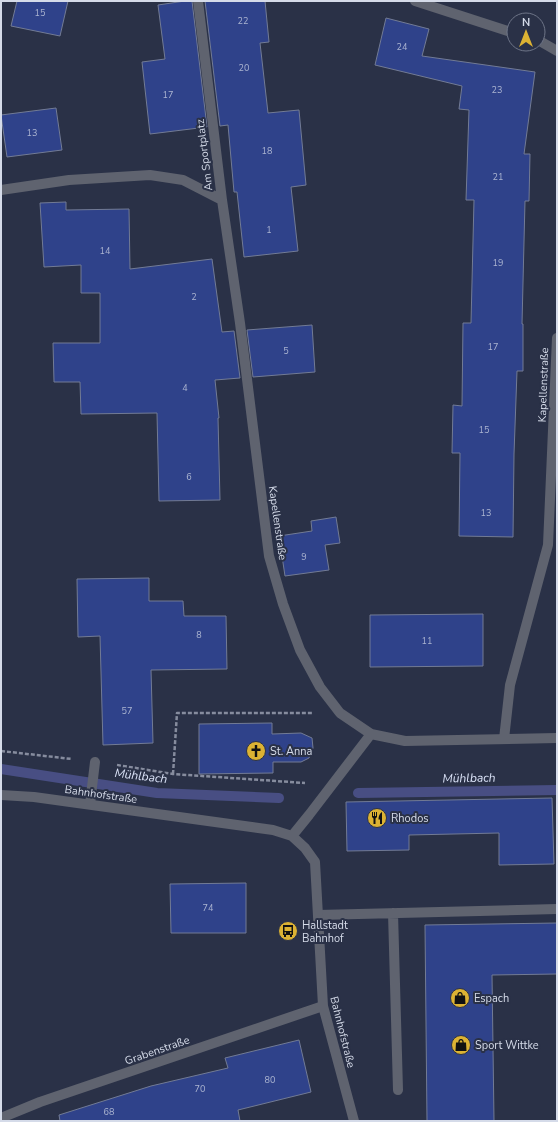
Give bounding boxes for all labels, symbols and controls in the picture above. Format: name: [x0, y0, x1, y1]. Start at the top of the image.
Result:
house number: 15: [35, 7, 45, 19]
north arrow: [506, 12, 546, 52]
house number: 22: [238, 15, 248, 27]
text: N: [522, 15, 530, 30]
house number: 24: [397, 41, 408, 53]
house number: 20: [239, 62, 249, 74]
house number: 23: [492, 84, 502, 96]
house number: 17: [163, 89, 173, 101]
street label: Am Sportplatz: [193, 118, 216, 192]
house number: 13: [27, 127, 37, 139]
house number: 18: [262, 145, 272, 157]
house number: 21: [493, 171, 503, 183]
house number: 1: [266, 224, 272, 236]
house number: 14: [100, 245, 111, 257]
house number: 19: [493, 257, 503, 269]
house number: 2: [191, 291, 197, 303]
house number: 17: [488, 341, 498, 353]
house number: 5: [283, 345, 289, 357]
street label: Kapellenstraße: [535, 347, 552, 423]
house number: 4: [182, 382, 188, 394]
house number: 15: [479, 424, 489, 436]
house number: 6: [186, 471, 192, 483]
street label: Kapellenstraße: [265, 485, 290, 561]
house number: 13: [481, 507, 491, 519]
house number: 9: [301, 551, 307, 563]
house number: 8: [196, 629, 202, 641]
house number: 11: [422, 635, 432, 647]
house number: 57: [122, 705, 132, 717]
church icon: St. Anna: [245, 740, 267, 762]
place label: St. Anna: [270, 744, 313, 759]
water label: Mühlbach: [114, 765, 169, 787]
water label: Mühlbach: [442, 770, 496, 786]
street label: Bahnhofstraße: [64, 782, 138, 807]
restaurant icon: Rhodos: [366, 807, 388, 829]
place label: Rhodos: [391, 811, 429, 826]
house number: 74: [203, 902, 214, 914]
place label: Hallstadt Bahnhof: [302, 918, 348, 946]
bus stop icon: Hallstadt Bahnhof: [277, 920, 299, 942]
shop icon: Espach: [449, 987, 471, 1009]
place label: Espach: [474, 991, 509, 1006]
street label: Bahnhofstraße: [326, 995, 359, 1070]
street label: Grabenstraße: [123, 1032, 192, 1069]
shop icon: Sport Wittke: [450, 1034, 472, 1056]
place label: Sport Wittke: [475, 1038, 539, 1053]
house number: 80: [265, 1074, 275, 1086]
house number: 70: [195, 1083, 205, 1095]
house number: 68: [104, 1106, 114, 1118]

